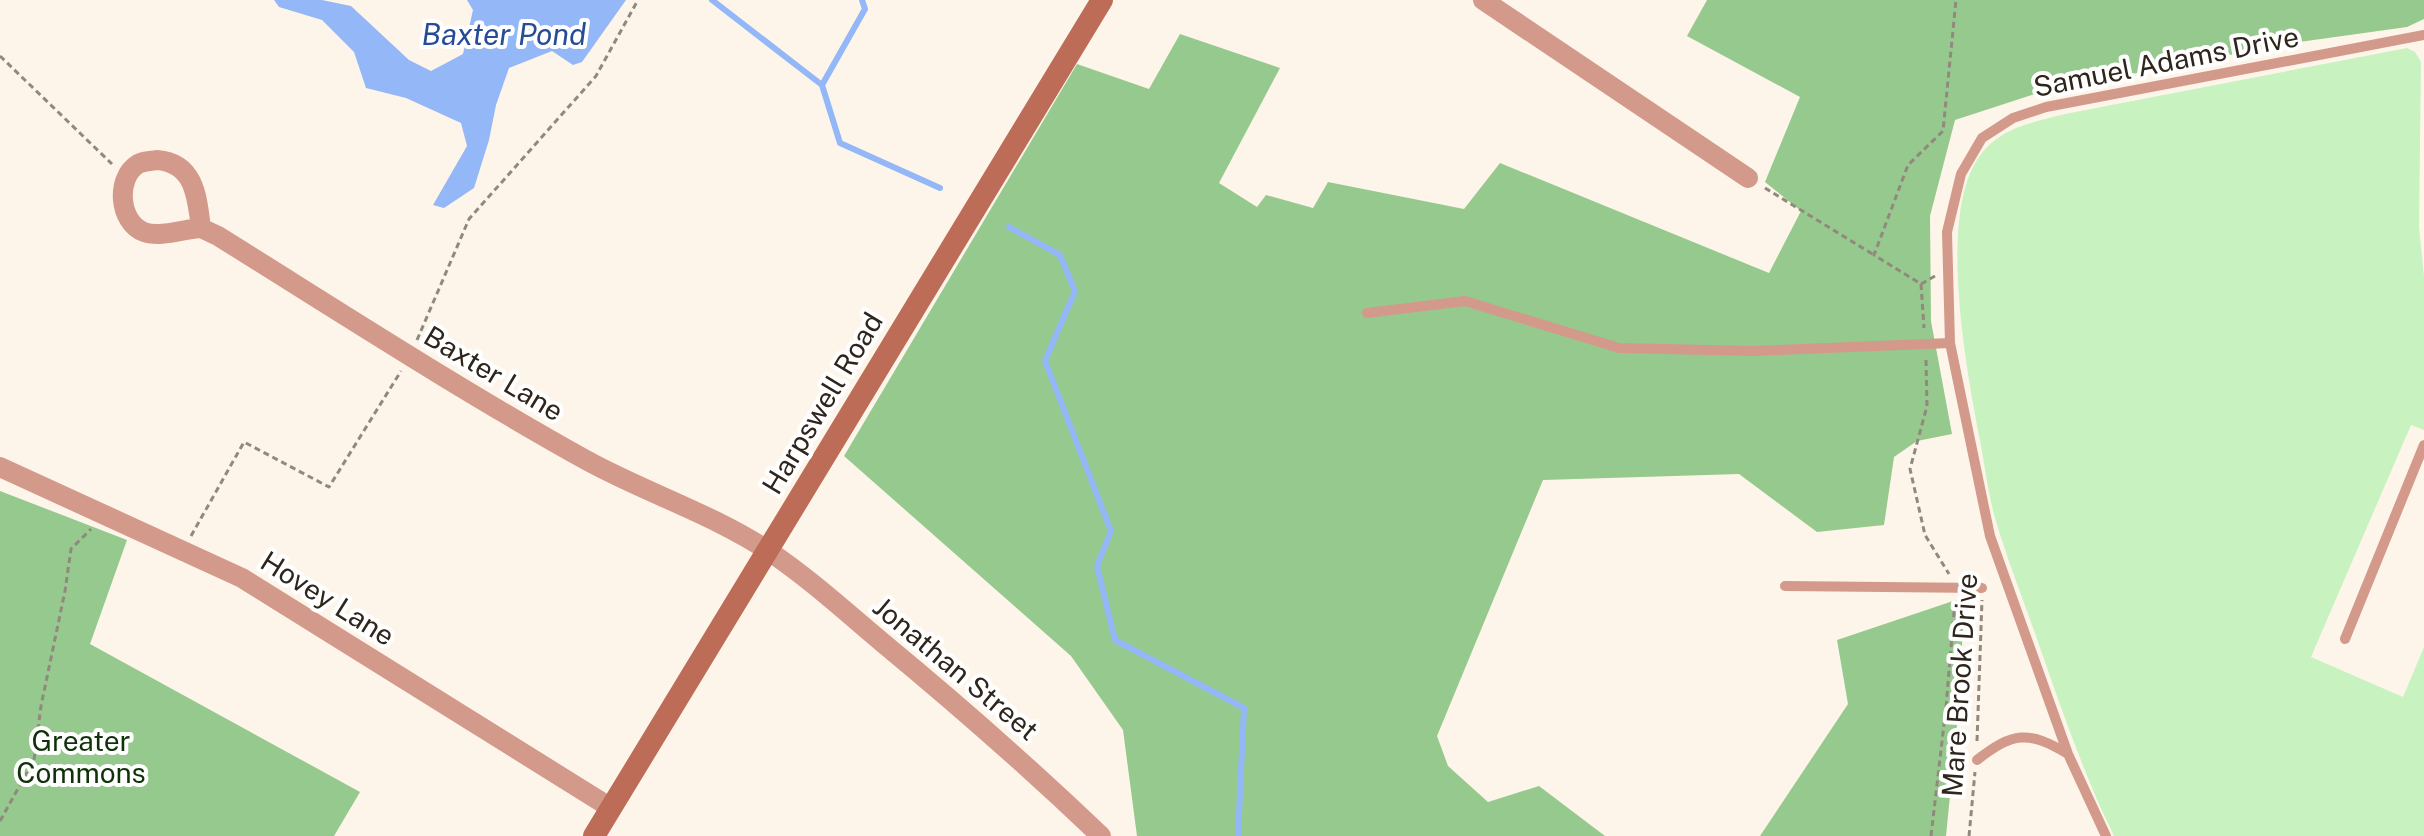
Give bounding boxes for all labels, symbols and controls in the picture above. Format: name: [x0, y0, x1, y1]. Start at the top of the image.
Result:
water label: Baxter Pond: [422, 16, 586, 52]
street label: Samuel Adams Drive: [2031, 19, 2301, 103]
street label: Harpswell Road: [755, 306, 889, 500]
street label: Baxter Lane: [418, 319, 570, 427]
street label: Hovey Lane: [255, 544, 401, 652]
street label: Mare Brook Drive: [1935, 572, 1983, 798]
street label: Jonathan Street: [867, 589, 1045, 747]
park label: Greater Commons: [16, 724, 146, 789]

